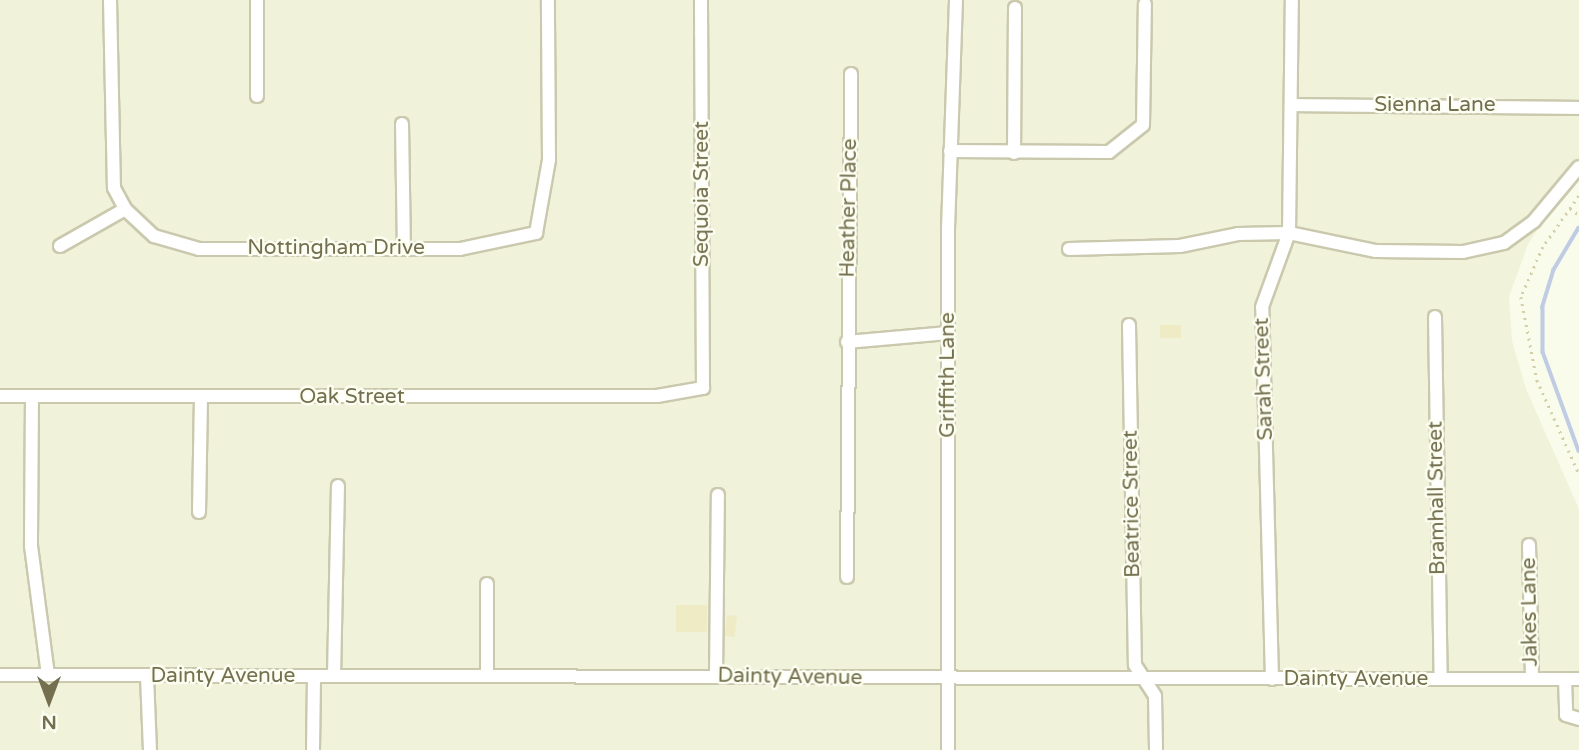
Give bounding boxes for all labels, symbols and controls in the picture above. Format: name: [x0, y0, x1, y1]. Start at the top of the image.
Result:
street label: Sienna Lane: [1374, 92, 1496, 118]
street label: Sequoia Street: [689, 121, 715, 267]
street label: Heather Place: [835, 138, 863, 278]
street label: Nottingham Drive: [247, 235, 425, 261]
street label: Griffith Lane: [935, 312, 961, 438]
street label: Sarah Street: [1249, 317, 1279, 441]
street label: Oak Street: [299, 384, 405, 410]
street label: Bramhall Street: [1423, 421, 1451, 575]
street label: Beatrice Street: [1118, 430, 1146, 578]
street label: Jakes Lane: [1516, 557, 1544, 667]
street label: Dainty Avenue: [151, 663, 295, 689]
street label: Dainty Avenue: [717, 663, 863, 691]
north arrow: [14, 666, 84, 736]
street label: Dainty Avenue: [1284, 666, 1428, 692]
text: N: [41, 711, 57, 733]

